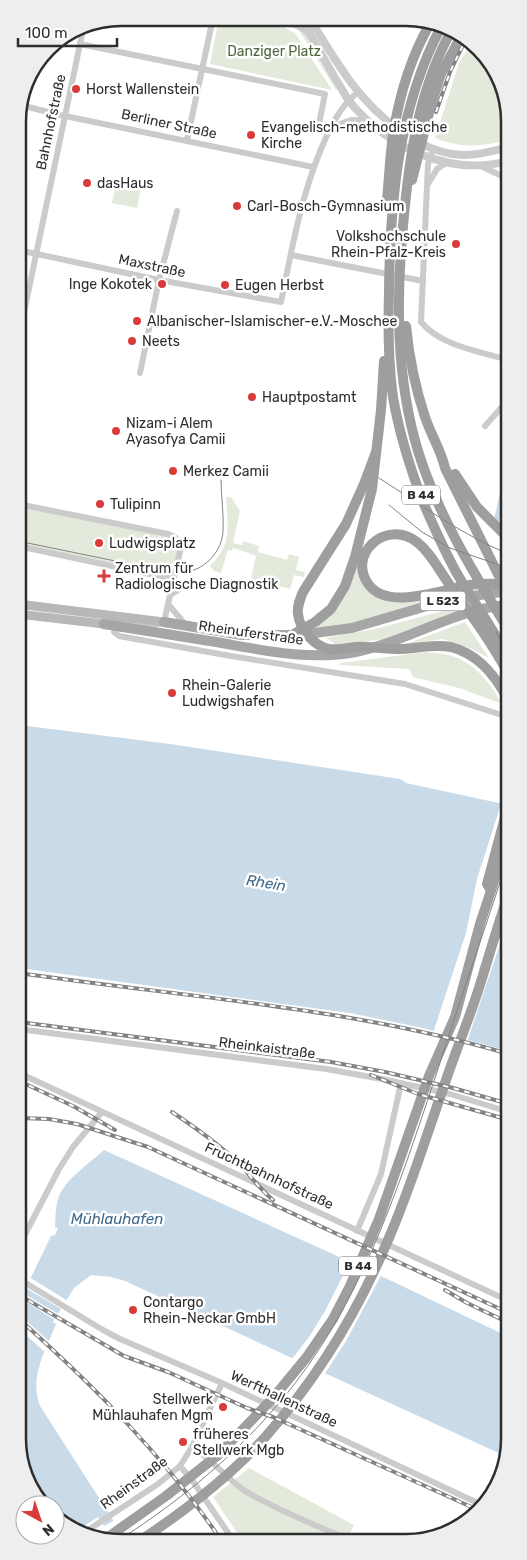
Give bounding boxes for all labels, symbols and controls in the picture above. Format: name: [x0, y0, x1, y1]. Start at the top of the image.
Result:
scale bar: [18, 15, 116, 47]
text: 100 m: [25, 24, 67, 42]
park label: Danziger Platz: [227, 43, 321, 60]
street label: Bahnhofstraße: [33, 72, 69, 171]
place label: Horst Wallenstein: [86, 81, 199, 98]
marker: Horst Wallenstein: [70, 83, 82, 95]
street label: Berliner Straße: [120, 106, 218, 142]
place label: Evangelisch-methodistische Kirche: [261, 119, 448, 152]
marker: Evangelisch-methodistische Kirche: [245, 129, 257, 141]
place label: dasHaus: [97, 175, 154, 192]
marker: dasHaus: [81, 177, 93, 189]
place label: Carl-Bosch-Gymnasium: [247, 198, 404, 215]
marker: Carl-Bosch-Gymnasium: [231, 200, 243, 212]
place label: Volkshochschule Rhein-Pfalz-Kreis: [331, 228, 446, 261]
marker: Volkshochschule Rhein-Pfalz-Kreis: [450, 238, 462, 250]
street label: Maxstraße: [117, 251, 187, 281]
place label: Inge Kokotek: [69, 276, 153, 293]
place label: Eugen Herbst: [235, 277, 325, 294]
marker: Inge Kokotek: [156, 278, 168, 290]
marker: Eugen Herbst: [219, 279, 231, 291]
place label: Albanischer-Islamischer-e.V.-Moschee: [147, 313, 398, 330]
marker: Albanischer-Islamischer-e.V.-Moschee: [131, 315, 143, 327]
place label: Neets: [142, 333, 180, 350]
marker: Neets: [126, 335, 138, 347]
place label: Hauptpostamt: [262, 389, 357, 406]
marker: Hauptpostamt: [246, 391, 258, 403]
place label: Nizam-i Alem Ayasofya Camii: [126, 415, 225, 448]
marker: Nizam-i Alem Ayasofya Camii: [110, 425, 122, 437]
place label: Merkez Camii: [183, 463, 269, 480]
marker: Merkez Camii: [167, 465, 179, 477]
road number: B 44: [402, 486, 440, 504]
place label: Tulipinn: [110, 496, 161, 513]
marker: Tulipinn: [94, 498, 106, 510]
place label: Ludwigsplatz: [109, 535, 196, 552]
marker: Ludwigsplatz: [93, 537, 105, 549]
place label: Zentrum für Radiologische Diagnostik: [115, 560, 279, 593]
marker: Zentrum für Radiologische Diagnostik: [97, 569, 111, 583]
road number: L 523: [420, 592, 466, 610]
street label: Rheinuferstraße: [197, 617, 305, 649]
place label: Rhein-Galerie Ludwigshafen: [182, 677, 274, 710]
marker: Rhein-Galerie Ludwigshafen: [166, 687, 178, 699]
water label: Rhein: [245, 871, 287, 895]
street label: Rheinkaistraße: [218, 1034, 316, 1062]
street label: Fruchtbahnhofstraße: [202, 1139, 336, 1213]
water label: Mühlauhafen: [71, 1210, 163, 1228]
road number: B 44: [339, 1256, 377, 1276]
place label: Contargo Rhein-Neckar GmbH: [143, 1294, 276, 1327]
marker: Contargo Rhein-Neckar GmbH: [127, 1304, 139, 1316]
street label: Werfthallenstraße: [228, 1367, 340, 1431]
place label: Stellwerk Mühlauhafen Mgm: [92, 1391, 214, 1424]
marker: Stellwerk Mühlauhafen Mgm: [217, 1401, 229, 1413]
place label: früheres Stellwerk Mgb: [193, 1426, 284, 1459]
marker: früheres Stellwerk Mgb: [177, 1436, 189, 1448]
street label: Rheinstraße: [97, 1453, 171, 1513]
north arrow: [15, 1495, 65, 1545]
text: N: [39, 1520, 57, 1539]

